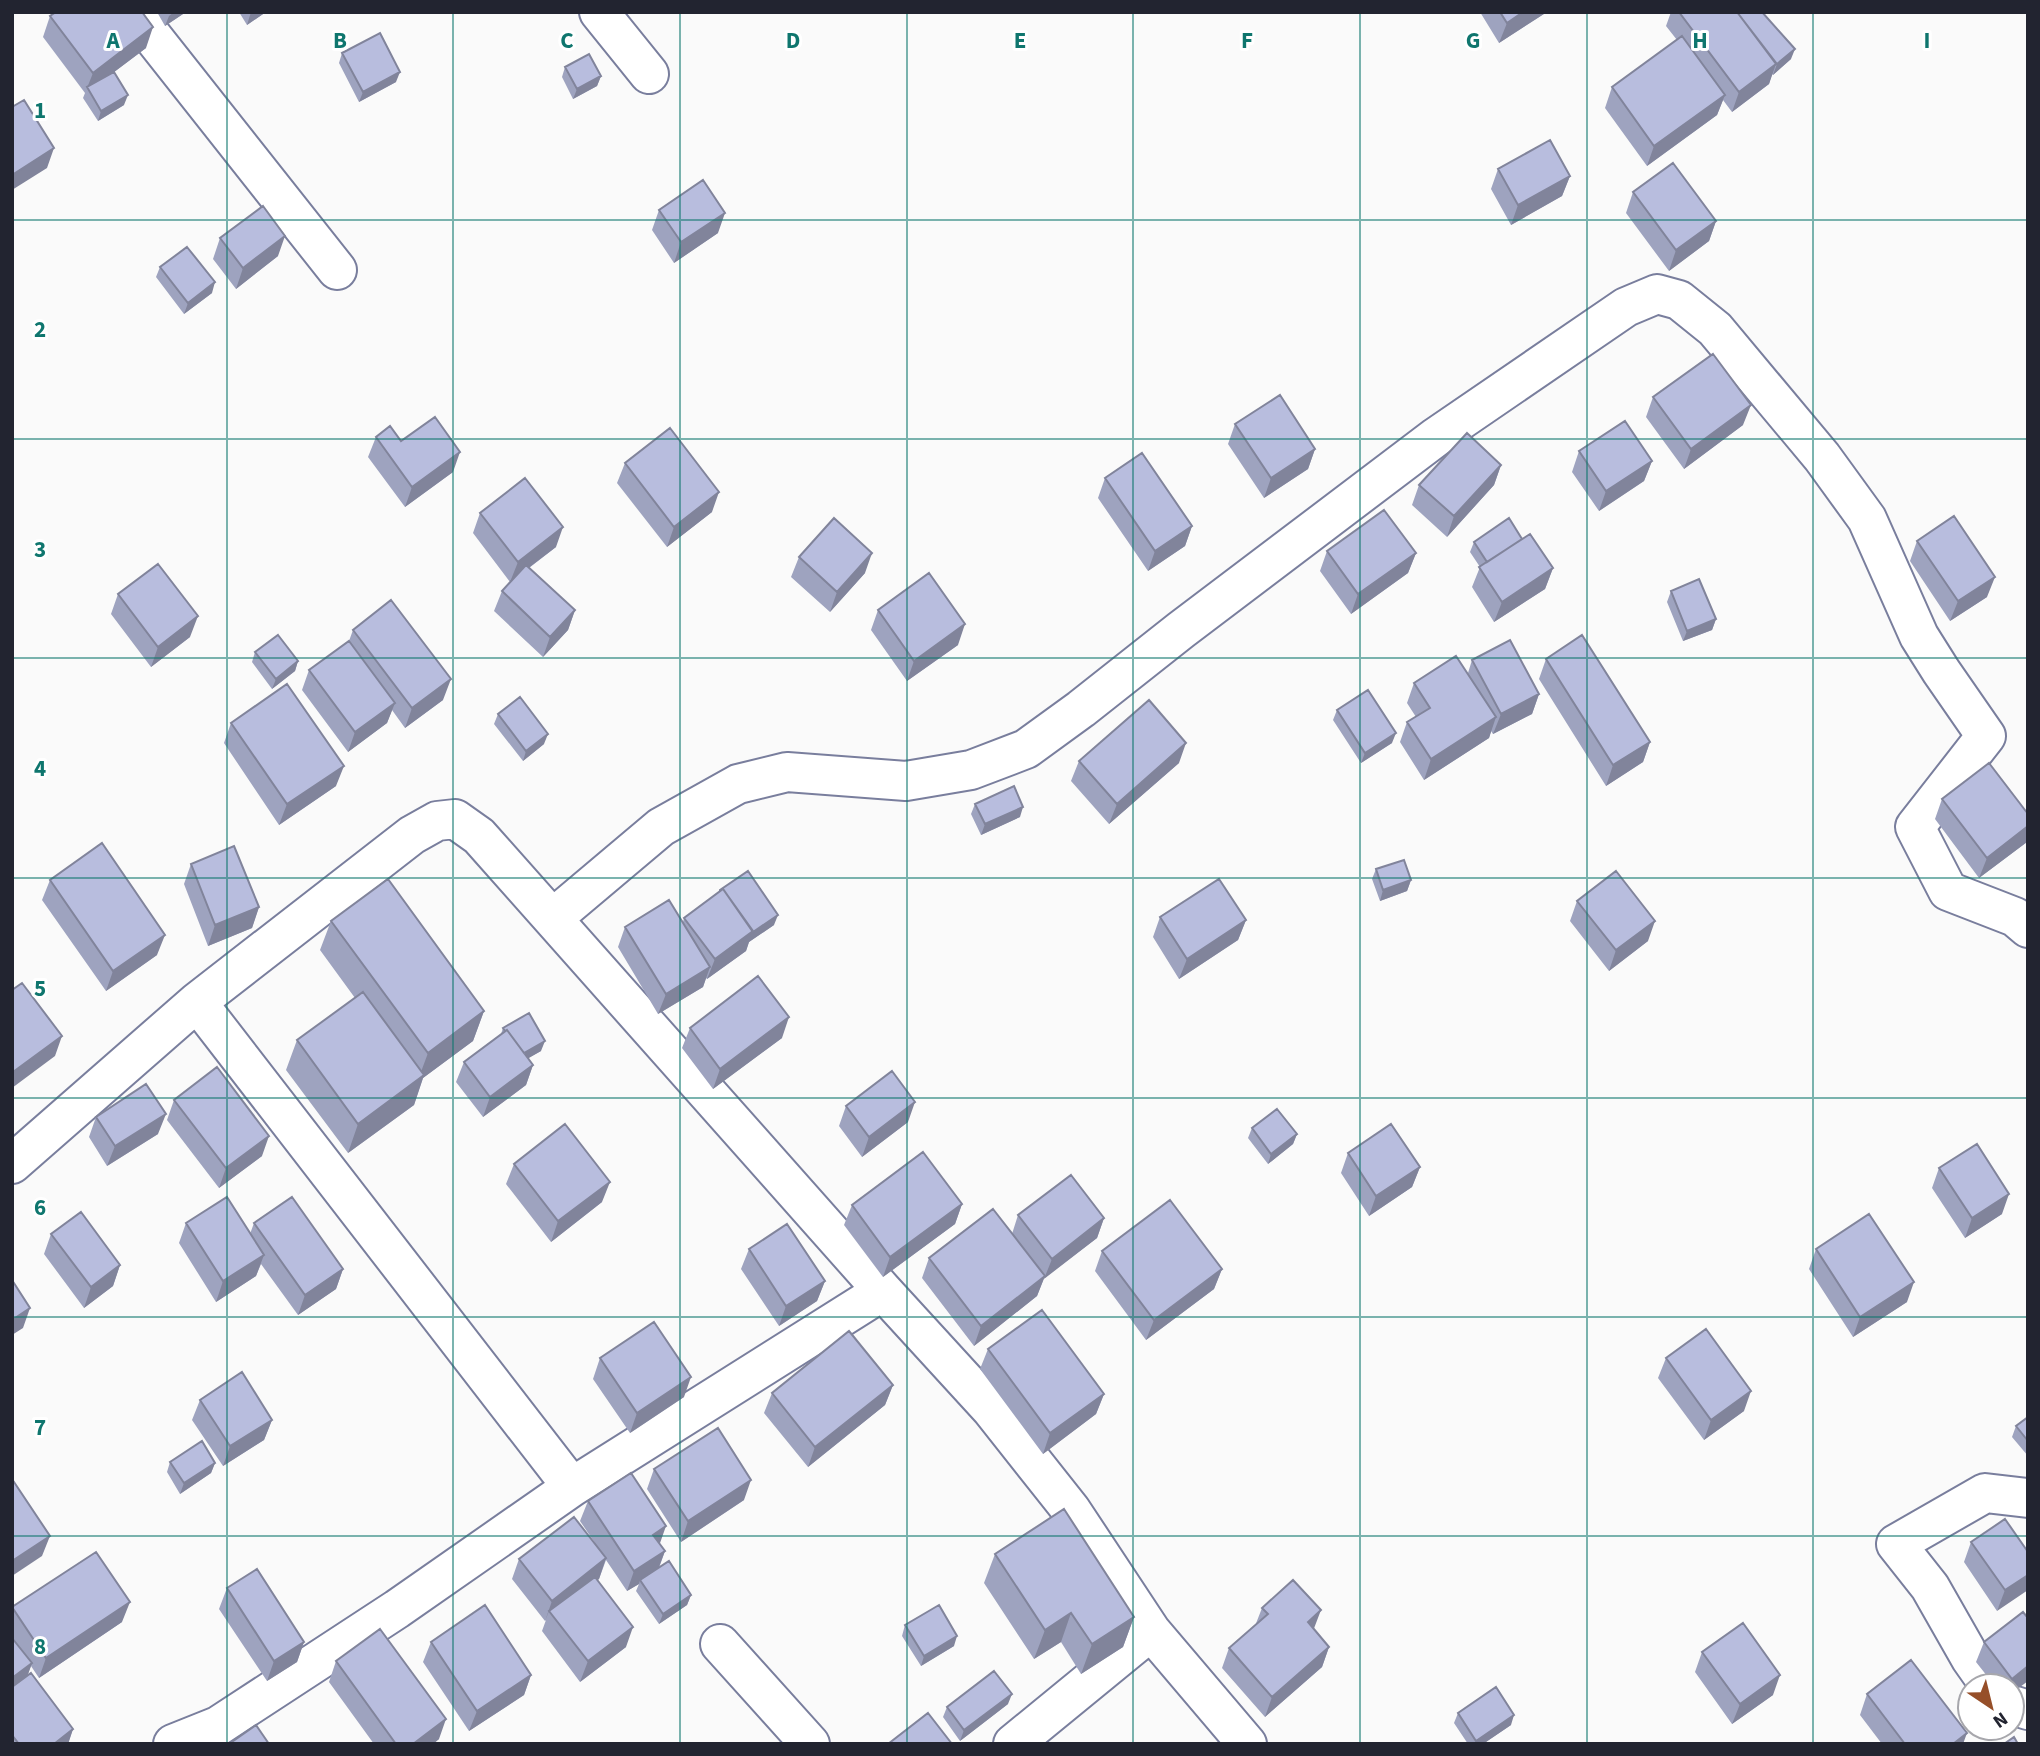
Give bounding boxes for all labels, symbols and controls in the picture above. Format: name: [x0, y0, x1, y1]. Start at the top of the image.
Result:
text: A: [105, 24, 120, 57]
text: B: [333, 24, 347, 57]
text: C: [560, 24, 574, 57]
text: D: [786, 24, 800, 57]
text: E: [1014, 24, 1026, 57]
text: F: [1241, 24, 1253, 57]
text: G: [1466, 24, 1480, 57]
text: H: [1692, 24, 1708, 57]
text: I: [1924, 24, 1930, 57]
text: 1: [34, 94, 46, 127]
text: 2: [34, 313, 46, 346]
text: 3: [34, 533, 46, 566]
text: 4: [34, 752, 46, 785]
text: 5: [34, 972, 46, 1005]
text: 6: [34, 1191, 46, 1224]
text: 7: [34, 1411, 46, 1444]
text: 8: [34, 1630, 46, 1663]
north arrow: [1956, 1672, 2026, 1742]
text: N: [1987, 1705, 2013, 1734]

